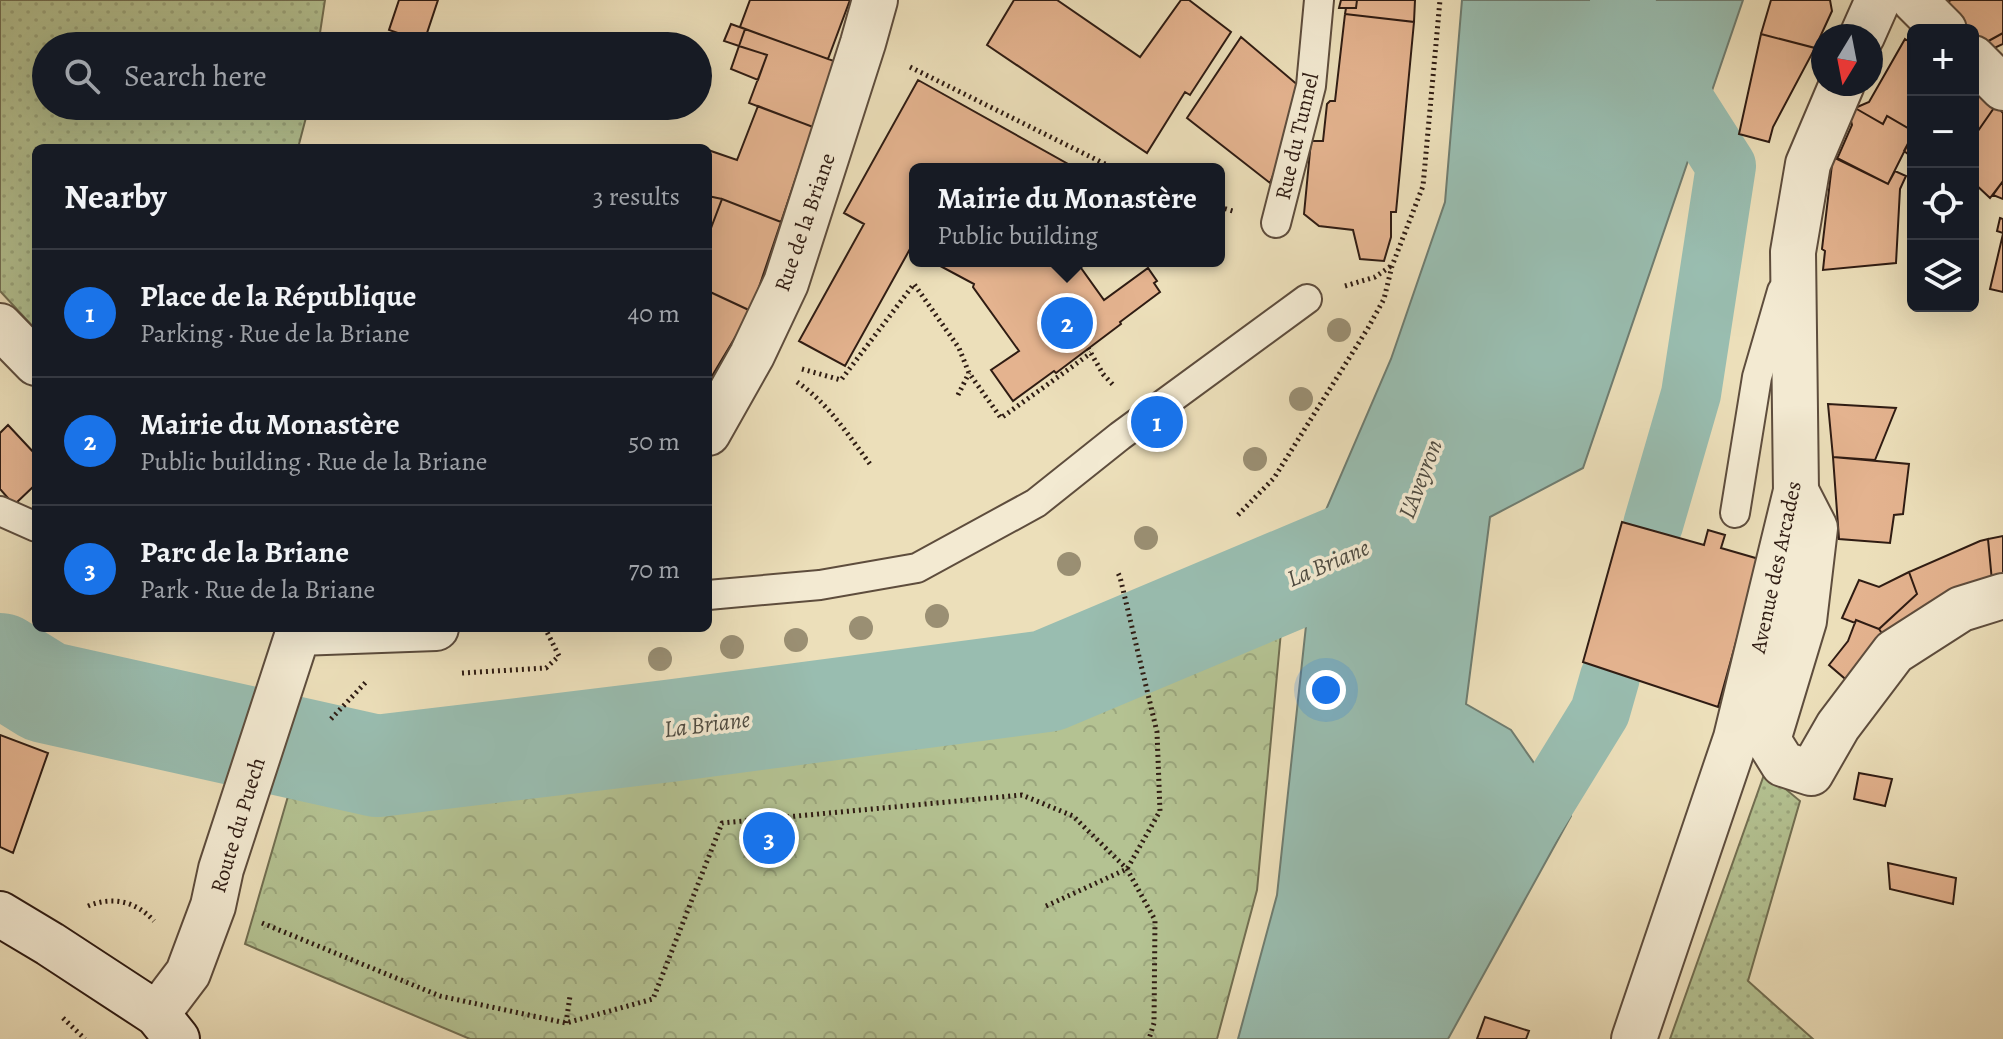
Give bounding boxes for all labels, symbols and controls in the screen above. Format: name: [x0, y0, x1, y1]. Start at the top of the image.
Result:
north arrow: [1811, 24, 1883, 96]
map controls: [1907, 24, 1979, 312]
button: +: [1907, 24, 1979, 96]
search box: [32, 32, 712, 120]
icon: search: [60, 54, 104, 98]
text: Search here: [124, 56, 267, 96]
street label: Rue du Tunnel: [1268, 70, 1326, 203]
button: −: [1907, 96, 1979, 168]
street label: Rue de la Briane: [767, 149, 843, 296]
popup: [909, 163, 1225, 267]
button: locate: [1907, 168, 1979, 240]
text: Nearby: [64, 173, 167, 220]
text: Mairie du Monastère: [937, 178, 1197, 218]
text: 3 results: [593, 179, 680, 214]
text: Public building: [937, 218, 1098, 253]
button: layers: [1907, 240, 1979, 312]
text: Place de la République: [140, 276, 416, 316]
pin: 2: [1041, 293, 1093, 353]
text: 1: [85, 296, 95, 331]
text: 40 m: [628, 296, 680, 331]
text: Parking · Rue de la Briane: [140, 316, 410, 351]
pin: 1: [1131, 392, 1183, 452]
text: Mairie du Monastère: [140, 404, 400, 444]
text: 2: [84, 424, 96, 459]
text: 50 m: [628, 424, 680, 459]
water label: L'Aveyron: [1390, 435, 1450, 523]
text: Public building · Rue de la Briane: [140, 444, 487, 479]
street label: Avenue des Arcades: [1743, 478, 1809, 657]
water label: La Briane: [1282, 531, 1374, 595]
text: Parc de la Briane: [140, 532, 349, 572]
text: 3: [84, 552, 96, 587]
text: 70 m: [628, 552, 680, 587]
text: Park · Rue de la Briane: [140, 572, 375, 607]
your location: [1306, 670, 1346, 710]
water label: La Briane: [662, 703, 752, 745]
street label: Route du Puech: [203, 754, 273, 897]
pin: 3: [743, 808, 795, 868]

